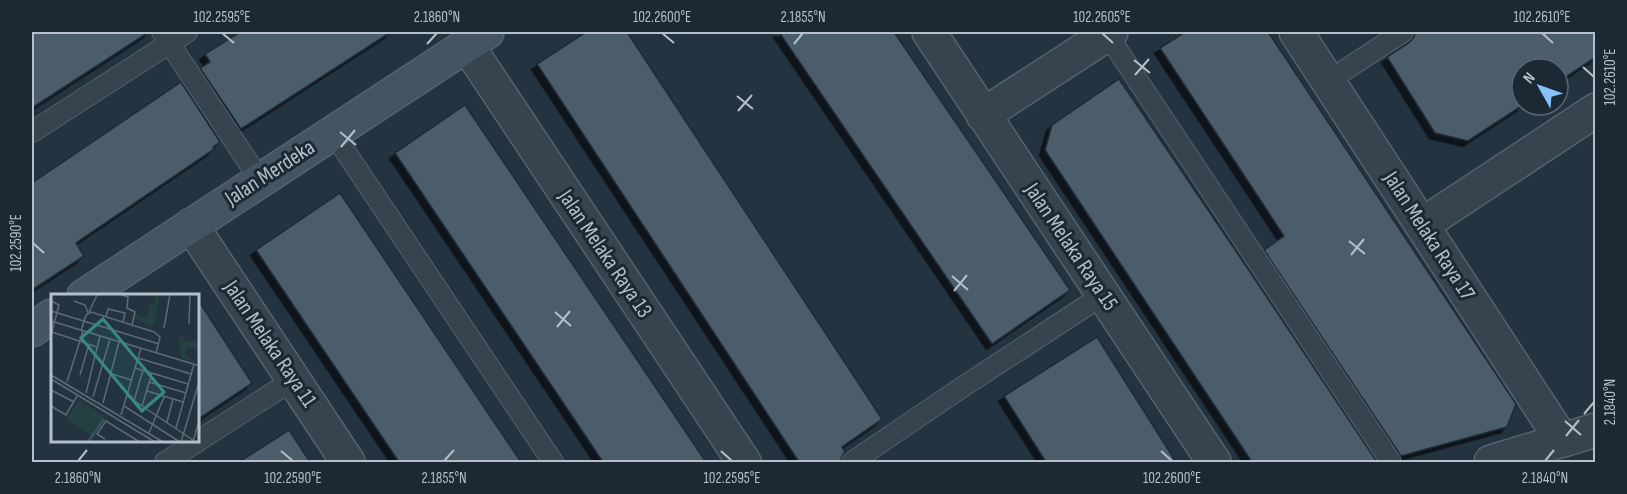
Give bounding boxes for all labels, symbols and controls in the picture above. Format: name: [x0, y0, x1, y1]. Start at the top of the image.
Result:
text: 102.2595°E: [194, 8, 250, 27]
text: 2.1860°N: [414, 8, 460, 27]
text: 102.2600°E: [633, 8, 691, 27]
text: 2.1855°N: [780, 8, 826, 27]
text: 102.2605°E: [1073, 8, 1131, 27]
text: 102.2610°E: [1514, 8, 1570, 27]
text: 102.2610°E: [1601, 49, 1620, 105]
north arrow: [1510, 57, 1570, 117]
text: N: [1520, 69, 1540, 88]
street label: Jalan Merdeka: [219, 134, 320, 212]
street label: Jalan Melaka Raya 17: [1377, 166, 1481, 306]
street label: Jalan Melaka Raya 15: [1018, 177, 1124, 316]
street label: Jalan Melaka Raya 13: [552, 184, 658, 323]
text: 102.2590°E: [7, 214, 26, 272]
street label: Jalan Melaka Raya 11: [217, 275, 322, 413]
inset map: [51, 294, 200, 443]
text: 2.1840°N: [1601, 379, 1620, 425]
text: 2.1860°N: [55, 469, 101, 488]
text: 102.2590°E: [264, 469, 322, 488]
text: 2.1855°N: [421, 469, 467, 488]
text: 102.2595°E: [704, 469, 760, 488]
text: 102.2600°E: [1143, 469, 1201, 488]
text: 2.1840°N: [1522, 469, 1568, 488]

